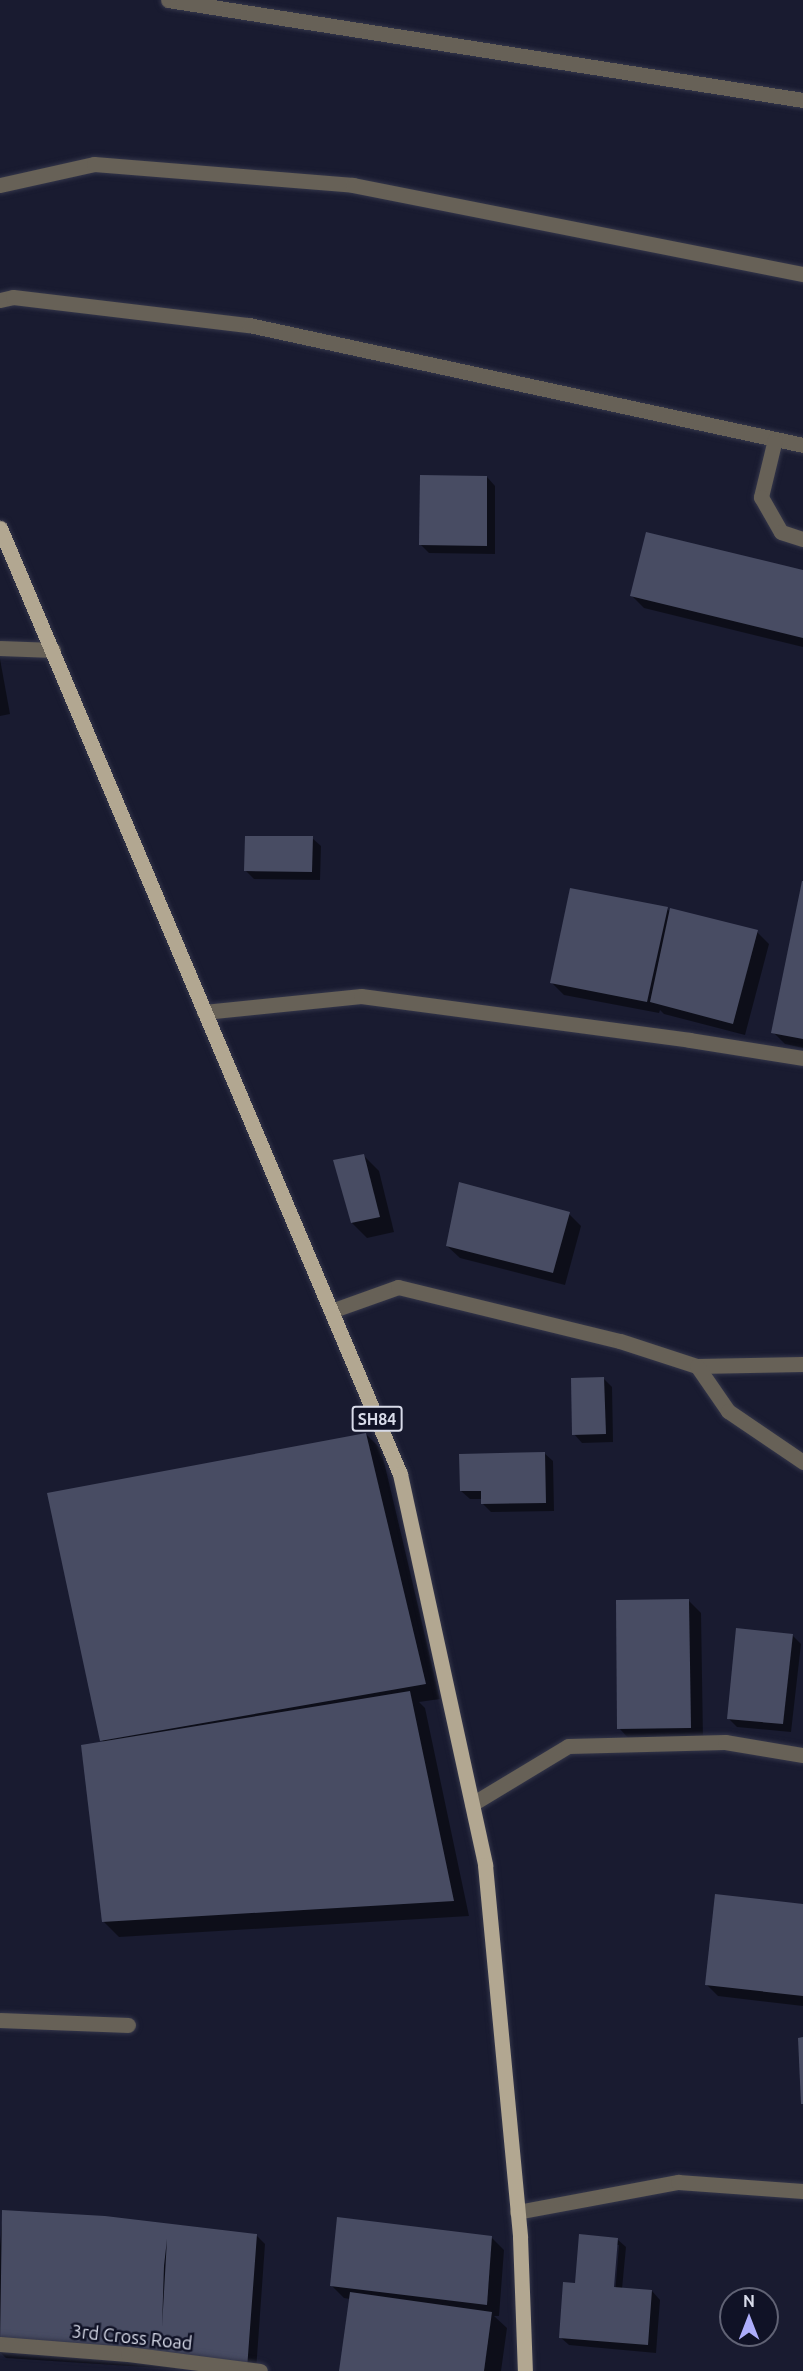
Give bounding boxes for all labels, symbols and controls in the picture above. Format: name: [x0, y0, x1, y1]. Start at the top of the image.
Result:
road number: SH84: [352, 1406, 403, 1432]
north arrow: [719, 2287, 779, 2347]
text: N: [743, 2292, 755, 2310]
street label: 3rd Cross Road: [71, 2320, 193, 2354]

